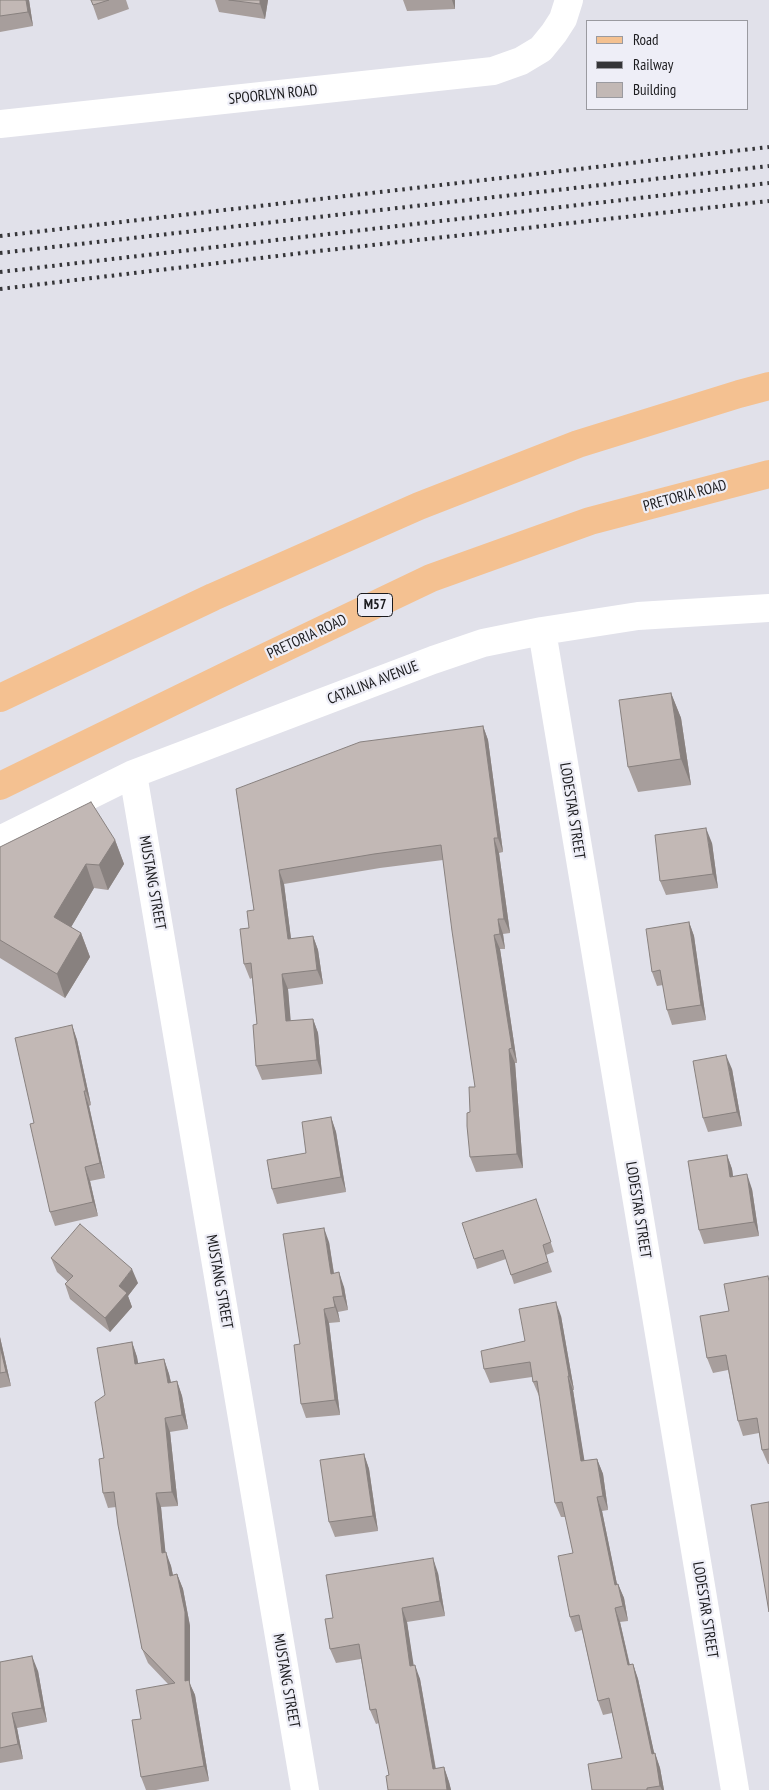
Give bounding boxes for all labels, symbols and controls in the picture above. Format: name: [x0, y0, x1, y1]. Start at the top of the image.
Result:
legend: [586, 20, 749, 110]
text: Road: [633, 30, 659, 49]
text: Railway: [633, 55, 673, 74]
text: Building: [633, 80, 676, 99]
street label: SPOORLYN ROAD: [228, 81, 318, 109]
street label: PRETORIA ROAD: [641, 476, 729, 516]
road number: M57: [358, 594, 392, 616]
street label: PRETORIA ROAD: [264, 611, 350, 663]
street label: CATALINA AVENUE: [325, 657, 421, 709]
street label: LODESTAR STREET: [555, 761, 589, 861]
street label: MUSTANG STREET: [135, 835, 169, 931]
street label: LODESTAR STREET: [621, 1160, 655, 1260]
street label: MUSTANG STREET: [202, 1234, 236, 1330]
street label: LODESTAR STREET: [688, 1560, 722, 1660]
street label: MUSTANG STREET: [269, 1633, 303, 1729]

